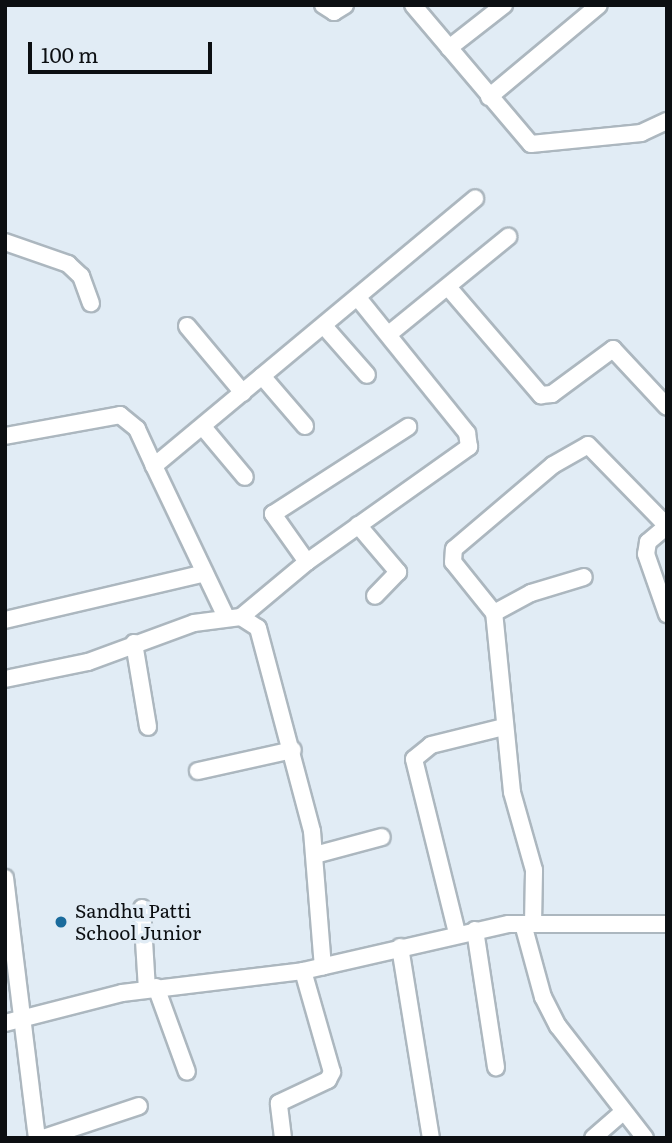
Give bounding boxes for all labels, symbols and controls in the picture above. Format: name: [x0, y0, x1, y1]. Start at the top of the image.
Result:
scale bar: [32, 28, 215, 72]
text: 100 m: [41, 38, 98, 69]
place label: Sandhu Patti School Junior: [75, 900, 201, 944]
marker: Sandhu Patti School Junior: [53, 914, 69, 930]

